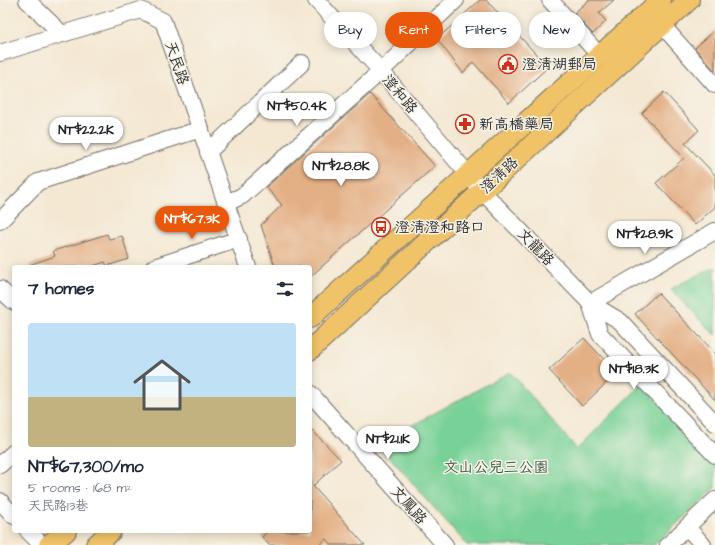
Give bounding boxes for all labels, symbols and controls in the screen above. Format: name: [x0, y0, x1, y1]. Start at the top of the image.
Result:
chip: Buy: [324, 12, 377, 48]
chip: Rent: [385, 12, 443, 48]
chip: Filters: [451, 12, 521, 48]
chip: New: [529, 12, 585, 48]
street label: 天民路: [159, 38, 194, 88]
public building icon: 澄清湖郵局: [497, 53, 519, 75]
place label: 澄清湖郵局: [522, 54, 597, 75]
street label: 澄和路: [377, 70, 422, 118]
pin: NT$50.4K: [256, 93, 338, 127]
text: NT$50.4K: [267, 97, 327, 115]
pharmacy icon: 新高橋藥局: [454, 113, 476, 135]
place label: 新高橋藥局: [479, 114, 554, 135]
pin: NT$22.2K: [45, 117, 127, 151]
text: NT$22.2K: [58, 121, 114, 139]
street label: 澄清路: [476, 152, 523, 198]
pin: NT$28.8K: [300, 153, 382, 187]
text: NT$28.8K: [312, 157, 370, 175]
pin: NT$67.3K: [151, 206, 233, 240]
text: NT$67.3K: [164, 210, 220, 228]
bus stop icon: 澄清澄和路口: [370, 216, 392, 238]
place label: 澄清澄和路口: [395, 217, 485, 238]
pin: NT$28.9K: [604, 221, 686, 255]
street label: 文龍路: [512, 224, 559, 271]
text: NT$28.9K: [617, 225, 673, 243]
text: 7 homes: [28, 277, 94, 301]
icon: filters: [274, 278, 296, 300]
icon: home: [126, 349, 198, 421]
pin: NT$18.3K: [593, 356, 675, 390]
text: NT$18.3K: [609, 360, 659, 378]
pin: NT$21.1K: [347, 426, 429, 460]
text: NT$21.1K: [366, 430, 410, 448]
text: NT$67,300/mo: [28, 455, 143, 479]
park label: 文山公兒三公園: [443, 457, 549, 478]
text: 5 rooms · 168 m²: [28, 479, 132, 497]
street label: 文鳳路: [386, 482, 431, 529]
text: 天民路13巷: [28, 497, 88, 515]

